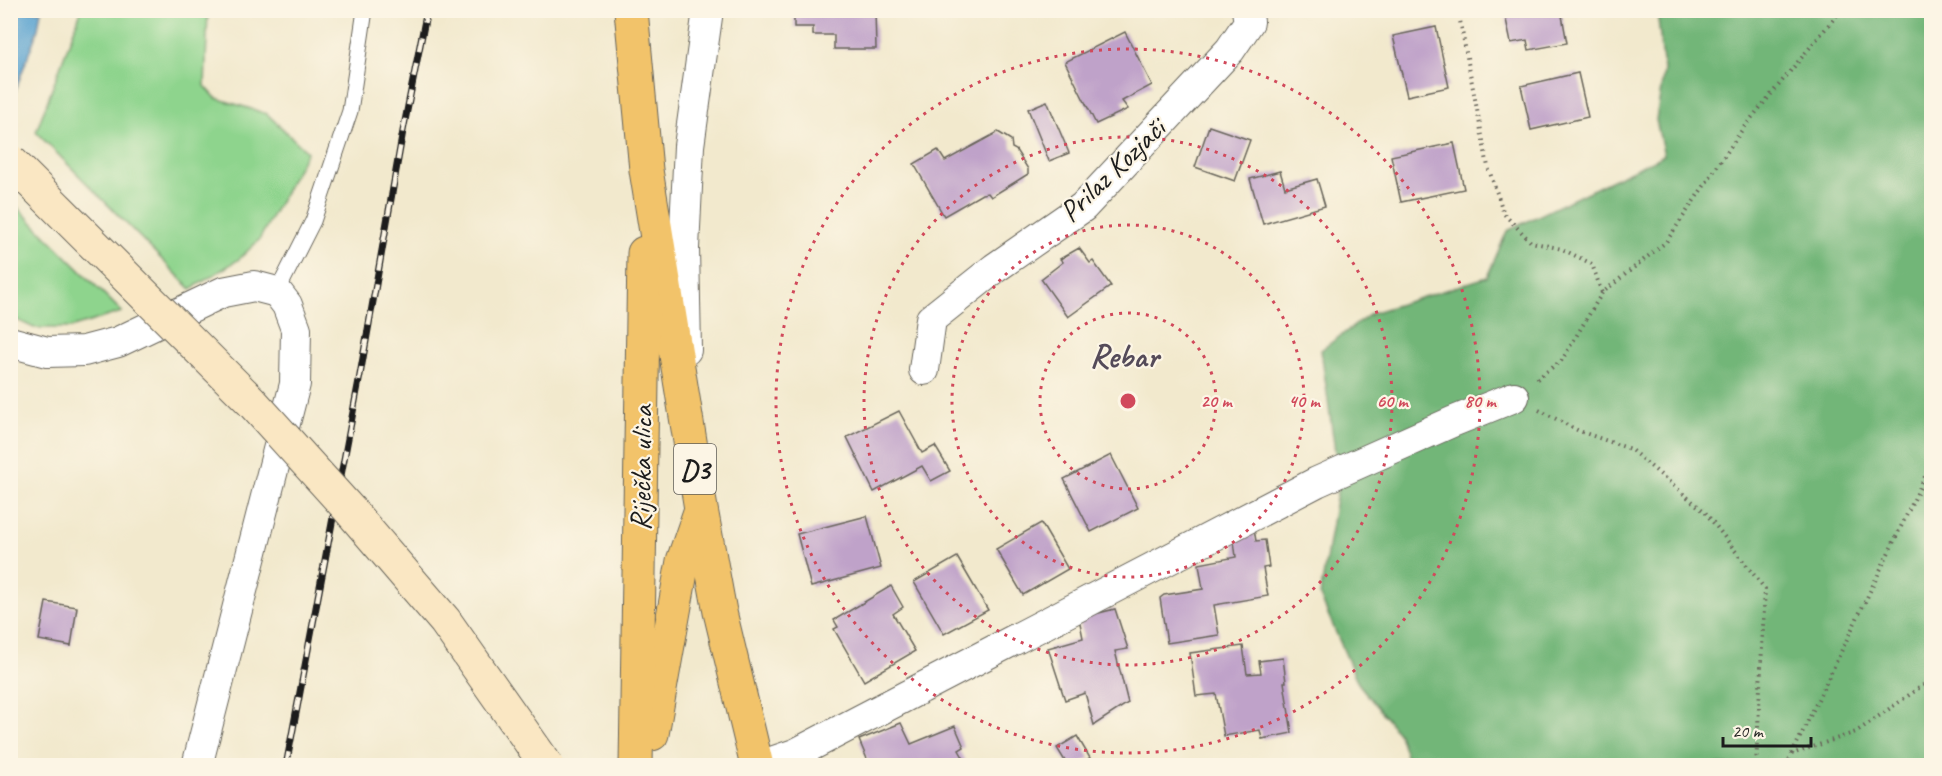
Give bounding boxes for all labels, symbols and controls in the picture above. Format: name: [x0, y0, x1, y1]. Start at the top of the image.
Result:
street label: Prilaz Kozjači: [1051, 108, 1176, 230]
district label: Rebar: [1090, 335, 1161, 377]
text: 20 m: [1201, 390, 1233, 412]
text: 40 m: [1289, 390, 1321, 412]
text: 60 m: [1376, 390, 1409, 412]
text: 80 m: [1465, 390, 1497, 412]
centre of rings: [1118, 391, 1138, 411]
street label: Riječka ulica: [621, 403, 661, 531]
road number: D3: [674, 444, 716, 494]
scale bar: [1723, 710, 1812, 748]
text: 20 m: [1732, 720, 1765, 742]

